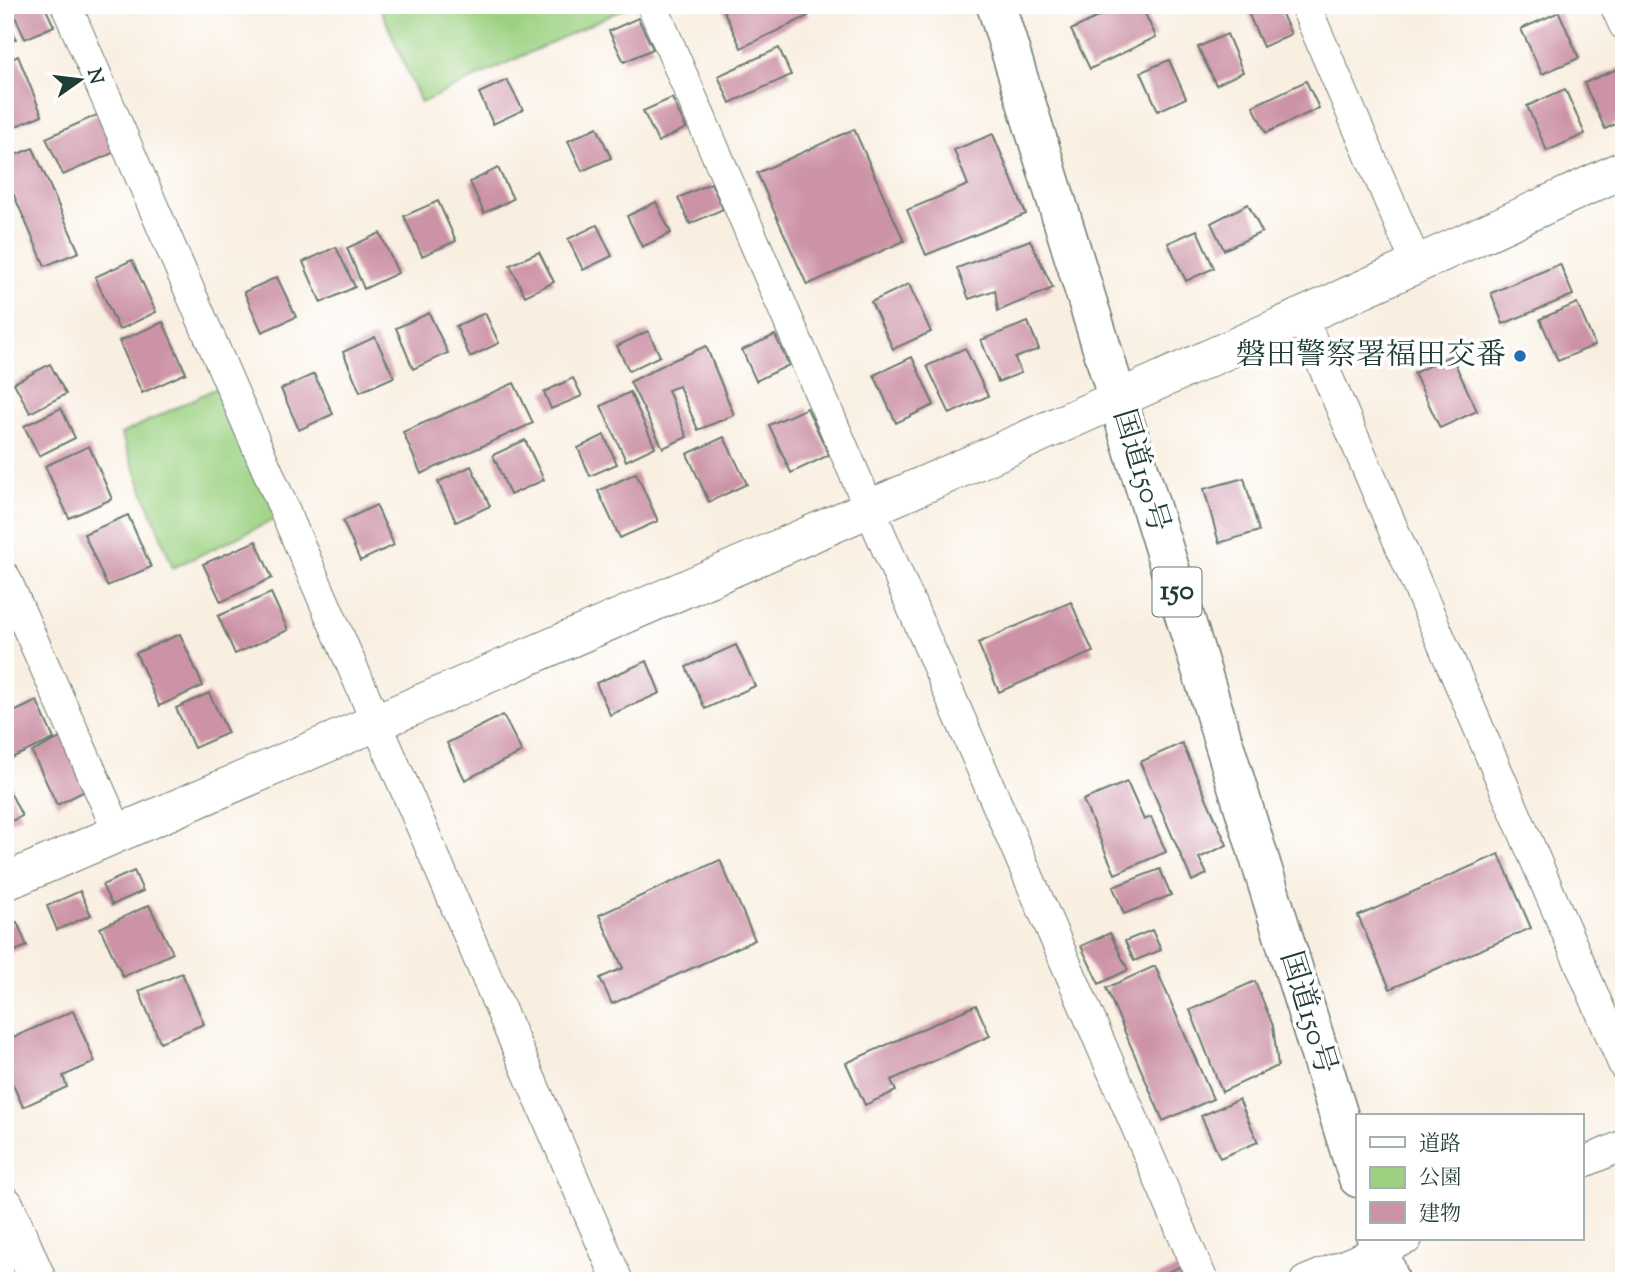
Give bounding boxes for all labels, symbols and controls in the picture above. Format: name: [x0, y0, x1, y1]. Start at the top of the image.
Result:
north arrow: [46, 46, 116, 116]
text: N: [79, 66, 109, 87]
place label: 磐田警察署福田交番: [1236, 335, 1506, 378]
marker: 磐田警察署福田交番: [1512, 348, 1528, 364]
street label: 国道150号: [1101, 404, 1179, 538]
road number: 150: [1152, 568, 1202, 616]
street label: 国道150号: [1268, 946, 1346, 1080]
legend: [1356, 1114, 1584, 1240]
text: 道路: [1419, 1130, 1461, 1160]
text: 公園: [1419, 1164, 1461, 1194]
text: 建物: [1419, 1200, 1461, 1230]

